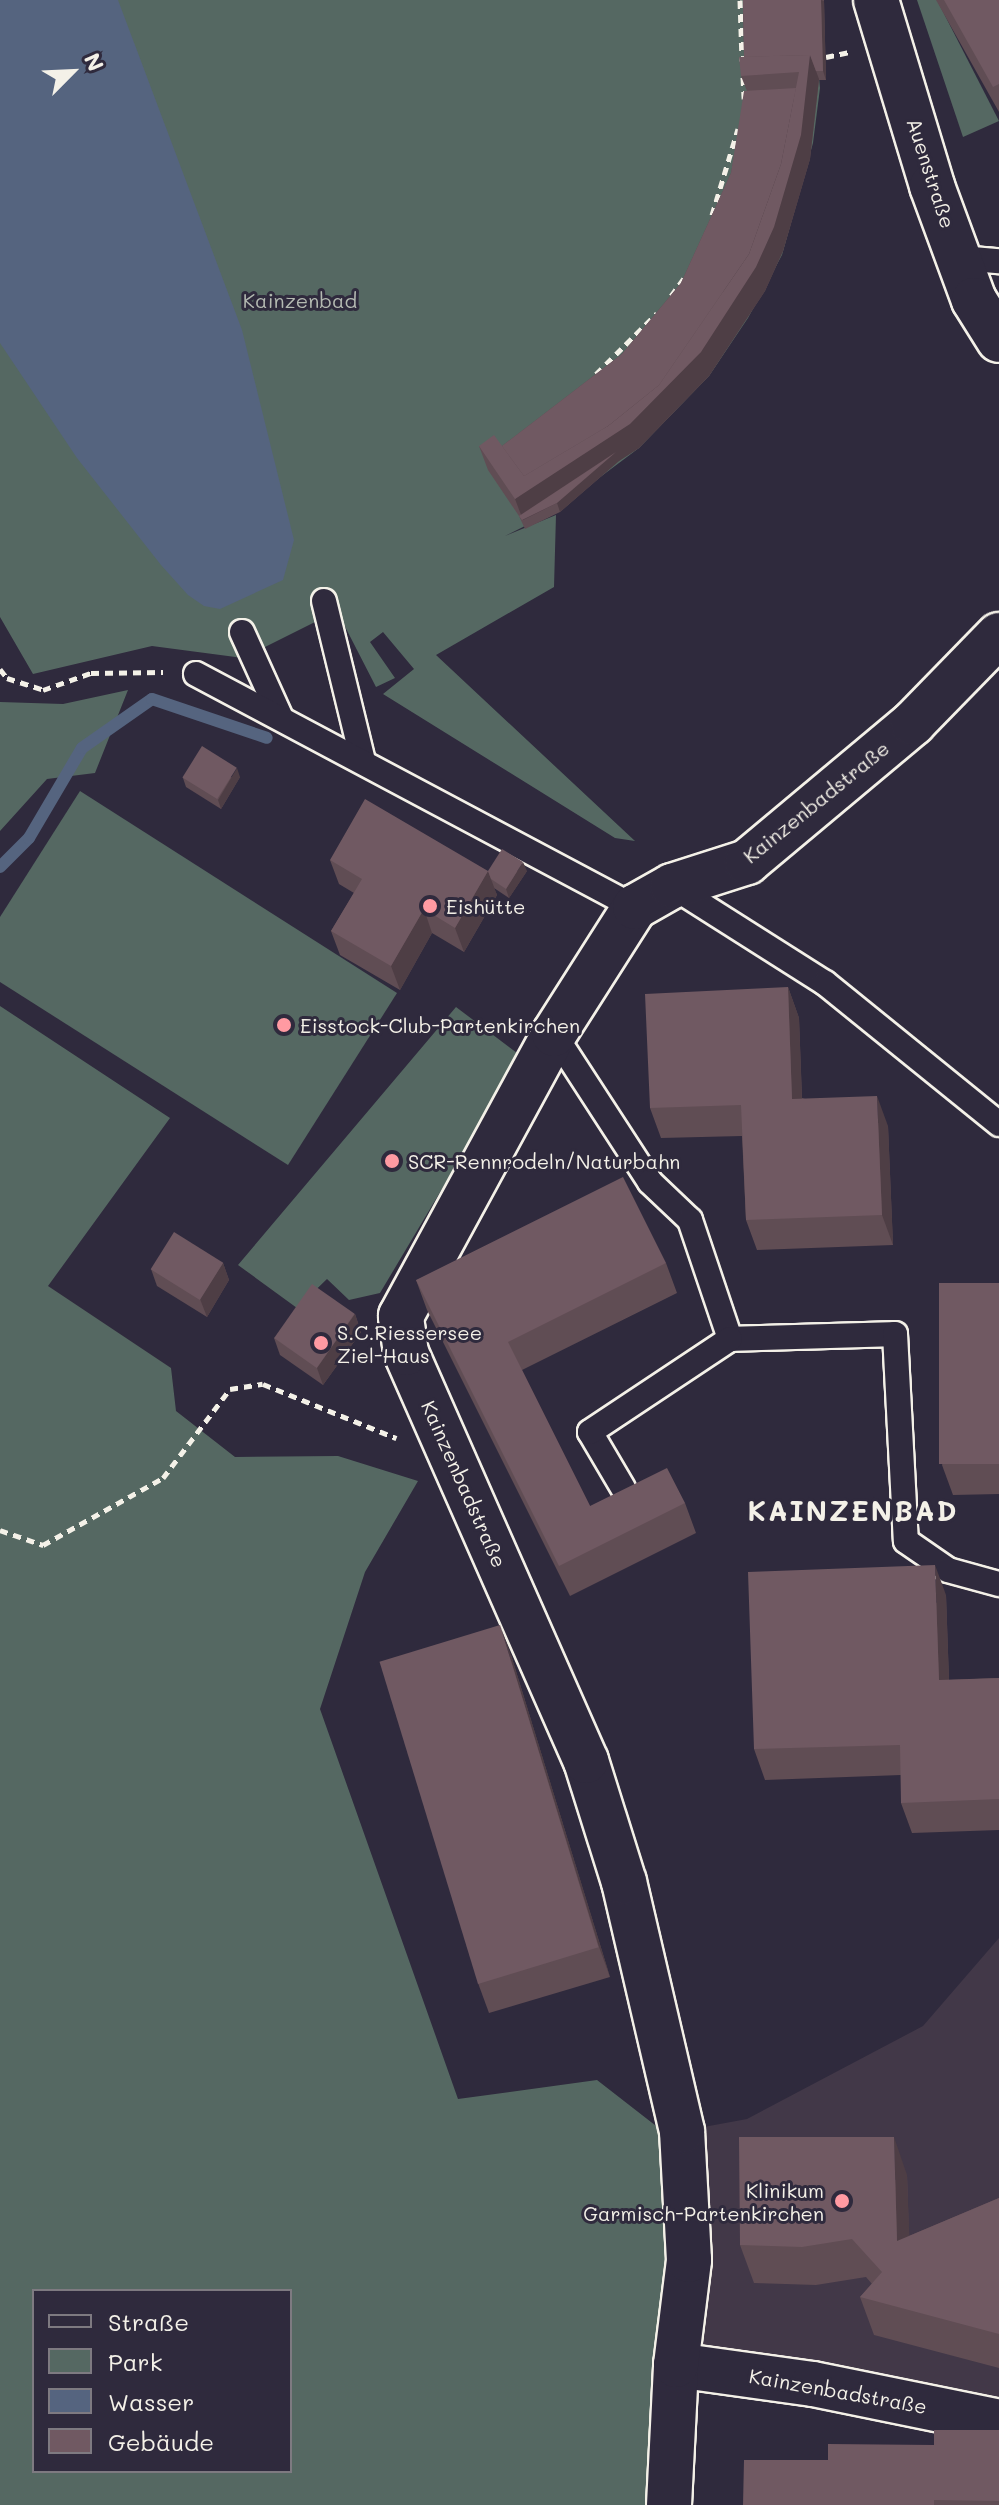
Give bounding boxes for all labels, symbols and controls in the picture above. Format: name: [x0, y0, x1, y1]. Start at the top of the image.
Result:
north arrow: [32, 32, 112, 112]
text: N: [78, 49, 111, 76]
street label: Auenstraße: [902, 115, 960, 231]
park label: Kainzenbad: [243, 288, 357, 312]
street label: Kainzenbadstraße: [738, 736, 894, 868]
place label: Eishütte: [446, 894, 525, 918]
marker: Eishütte: [421, 897, 439, 915]
place label: Eisstock-Club-Partenkirchen: [300, 1013, 580, 1037]
marker: Eisstock-Club-Partenkirchen: [275, 1016, 293, 1034]
place label: SCR-Rennrodeln/Naturbahn: [408, 1149, 680, 1173]
marker: SCR-Rennrodeln/Naturbahn: [383, 1152, 401, 1170]
place label: S.C.Riessersee Ziel-Haus: [337, 1320, 482, 1367]
marker: S.C.Riessersee Ziel-Haus: [312, 1334, 330, 1352]
street label: Kainzenbadstraße: [416, 1397, 512, 1571]
district label: KAINZENBAD: [748, 1493, 958, 1527]
place label: Klinikum Garmisch-Partenkirchen: [583, 2178, 824, 2225]
marker: Klinikum Garmisch-Partenkirchen: [831, 2190, 853, 2212]
legend: [32, 2289, 292, 2473]
text: Straße: [108, 2306, 189, 2337]
text: Park: [108, 2346, 162, 2377]
street label: Kainzenbadstraße: [747, 2364, 929, 2418]
text: Wasser: [108, 2386, 194, 2417]
text: Gebäude: [108, 2426, 214, 2457]

